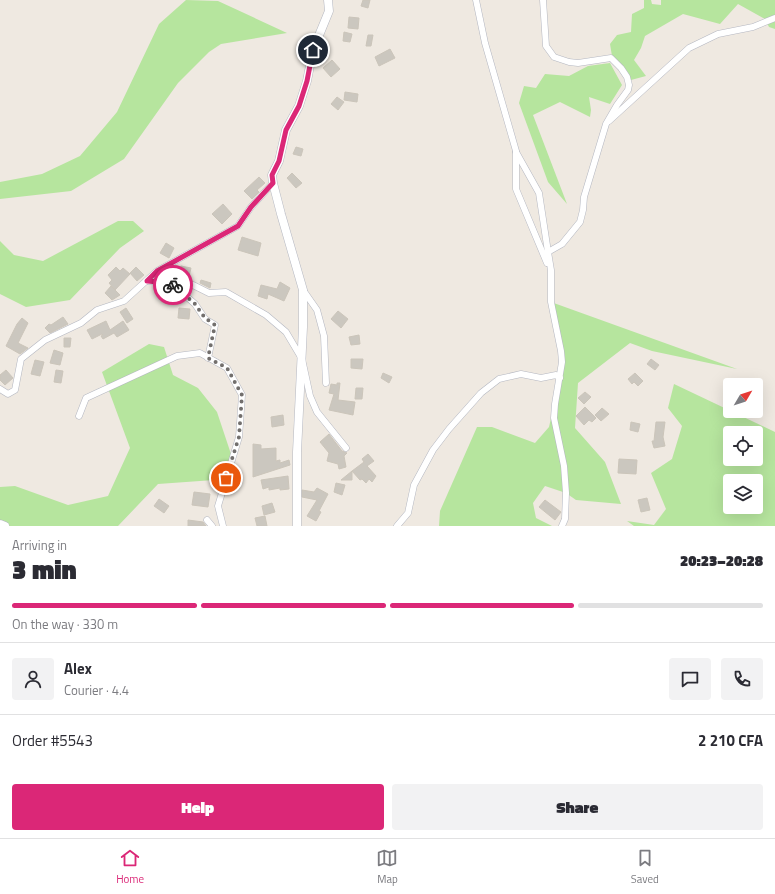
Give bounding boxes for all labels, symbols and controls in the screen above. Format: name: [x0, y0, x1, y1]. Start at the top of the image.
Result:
pin: [296, 33, 330, 67]
icon: home: [302, 39, 324, 61]
courier: [153, 265, 193, 305]
icon: bike: [162, 274, 184, 296]
north arrow: [723, 378, 763, 418]
map controls: [723, 378, 763, 514]
button: locate: [723, 426, 763, 466]
pin: [209, 461, 243, 495]
icon: bag: [215, 467, 237, 489]
button: layers: [723, 474, 763, 514]
text: Arriving in: [12, 535, 67, 555]
text: 20:23–20:28: [680, 549, 763, 572]
text: 3 min: [12, 550, 77, 589]
text: On the way · 330 m: [12, 614, 118, 634]
text: Alex: [64, 657, 92, 680]
button: person: [12, 658, 54, 700]
button: chat: [669, 658, 711, 700]
button: phone: [721, 658, 763, 700]
text: Courier · 4.4: [64, 680, 129, 700]
text: Order #5543: [12, 729, 93, 752]
text: 2 210 CFA: [698, 729, 763, 752]
button: Help: [12, 784, 384, 830]
button: Share: [392, 784, 763, 830]
tab: Home: [116, 847, 144, 887]
tab: Map: [376, 847, 398, 887]
tab: Saved: [631, 847, 659, 887]

